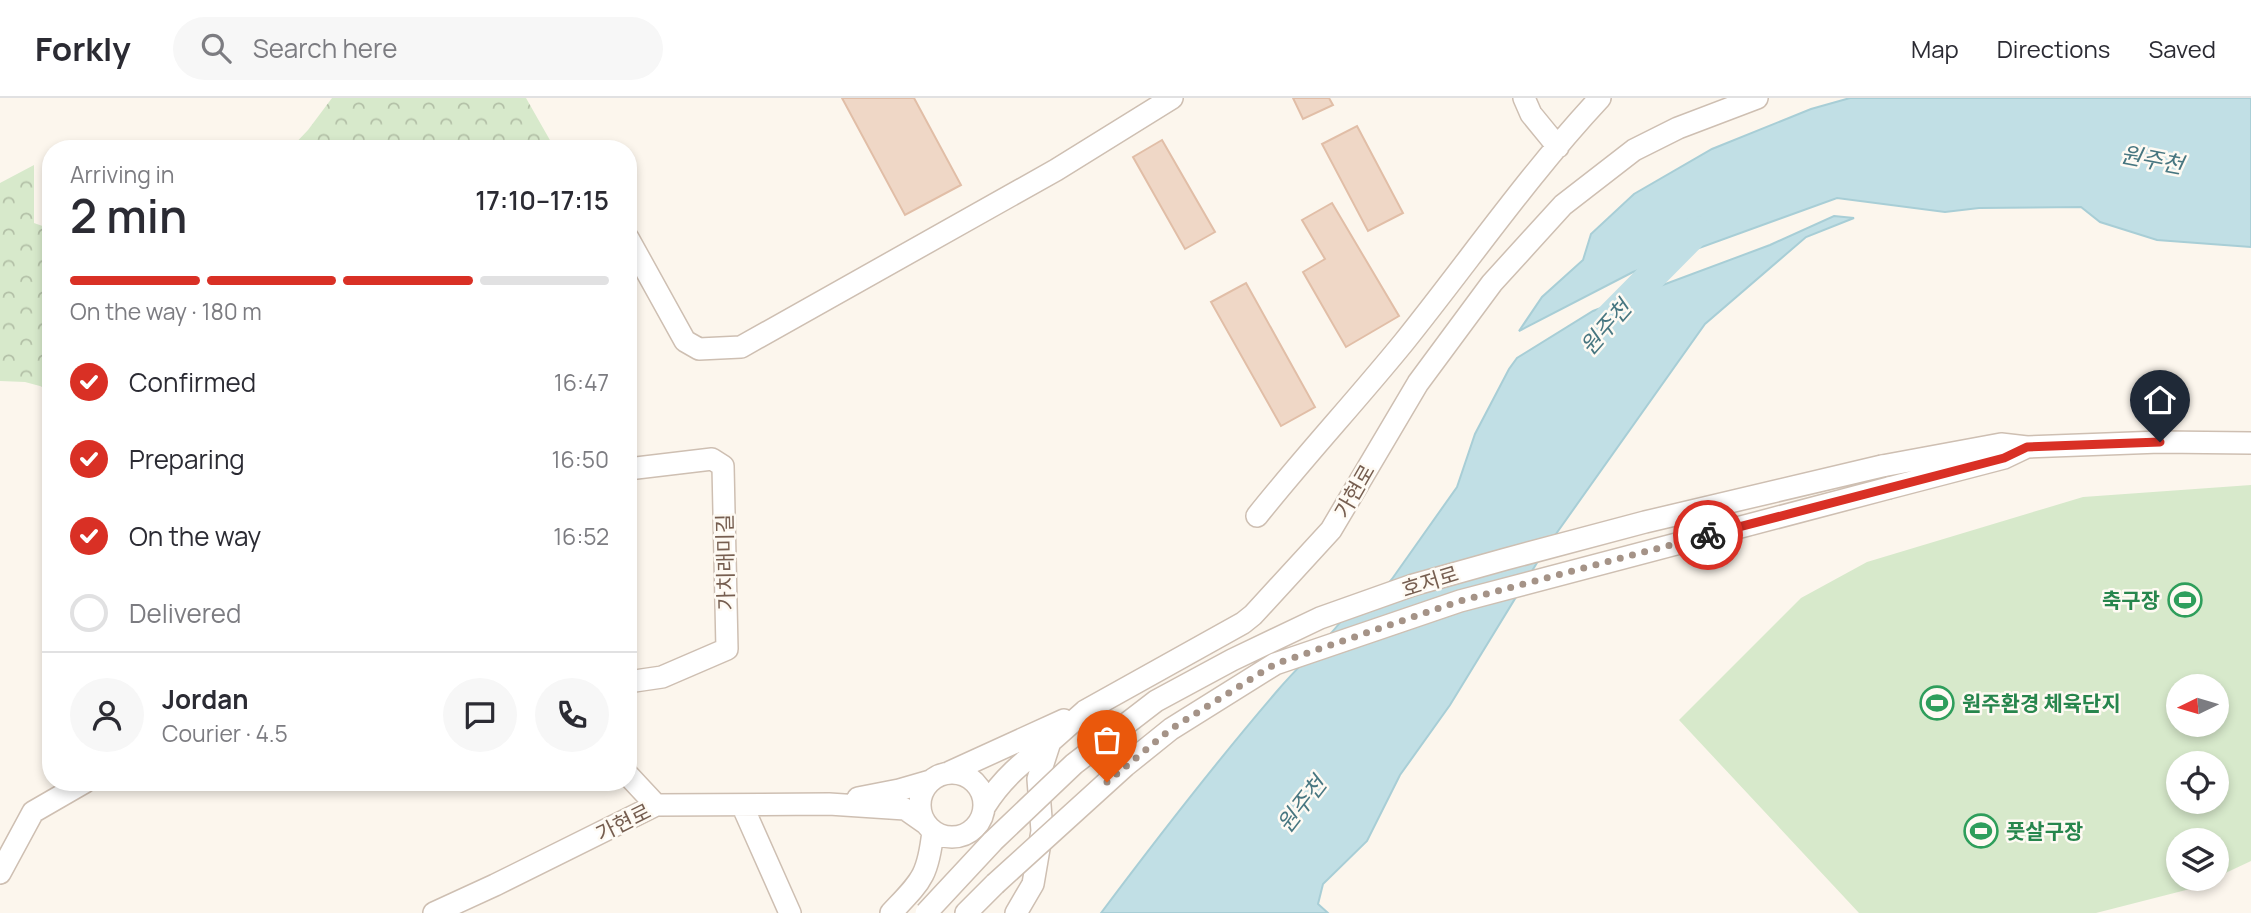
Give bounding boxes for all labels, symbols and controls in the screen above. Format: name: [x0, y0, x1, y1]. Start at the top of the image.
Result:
search box: [173, 17, 663, 80]
text: Forkly: [35, 26, 131, 71]
icon: search: [197, 29, 235, 67]
text: Search here: [253, 30, 397, 66]
text: Map: [1911, 32, 1959, 65]
text: Directions: [1997, 32, 2110, 65]
text: Saved: [2148, 32, 2216, 65]
water label: 원주천: [2118, 137, 2189, 181]
text: Arriving in: [70, 158, 175, 190]
text: 17:10–17:15: [475, 182, 609, 218]
text: 2 min: [70, 184, 187, 247]
water label: 원주천: [1572, 290, 1640, 361]
text: On the way · 180 m: [70, 295, 262, 327]
icon: check: [70, 363, 108, 401]
text: Confirmed: [129, 364, 256, 400]
text: 16:47: [554, 366, 609, 398]
pin: [2130, 370, 2190, 442]
icon: home: [2141, 381, 2179, 419]
icon: check: [70, 440, 108, 478]
text: Preparing: [129, 441, 245, 477]
text: 16:50: [552, 443, 609, 475]
street label: 가현로: [1327, 459, 1381, 523]
courier: [1673, 500, 1743, 570]
street label: 가치래미길: [710, 513, 740, 611]
icon: bike: [1689, 516, 1727, 554]
icon: check: [70, 517, 108, 555]
text: On the way: [129, 518, 261, 554]
text: 16:52: [553, 520, 609, 552]
street label: 호저로: [1398, 559, 1462, 603]
sports icon: 축구장: [2166, 581, 2204, 619]
place label: 축구장: [2102, 586, 2160, 614]
text: Delivered: [129, 595, 241, 631]
north arrow: [2166, 674, 2230, 737]
map controls: [2166, 674, 2229, 891]
button: person: [70, 678, 144, 752]
button: chat: [443, 678, 517, 752]
button: phone: [535, 678, 609, 752]
text: Jordan: [162, 681, 248, 717]
sports icon: 원주환경 체육단지: [1918, 684, 1956, 722]
place label: 원주환경 체육단지: [1962, 689, 2121, 717]
pin: [1077, 710, 1137, 782]
text: Courier · 4.5: [162, 717, 288, 749]
icon: bag: [1088, 721, 1126, 759]
button: locate: [2166, 751, 2229, 814]
water label: 원주천: [1269, 767, 1335, 839]
street label: 가현로: [591, 797, 655, 847]
sports icon: 풋살구장: [1962, 812, 2000, 850]
place label: 풋살구장: [2006, 817, 2083, 845]
button: layers: [2166, 828, 2229, 891]

